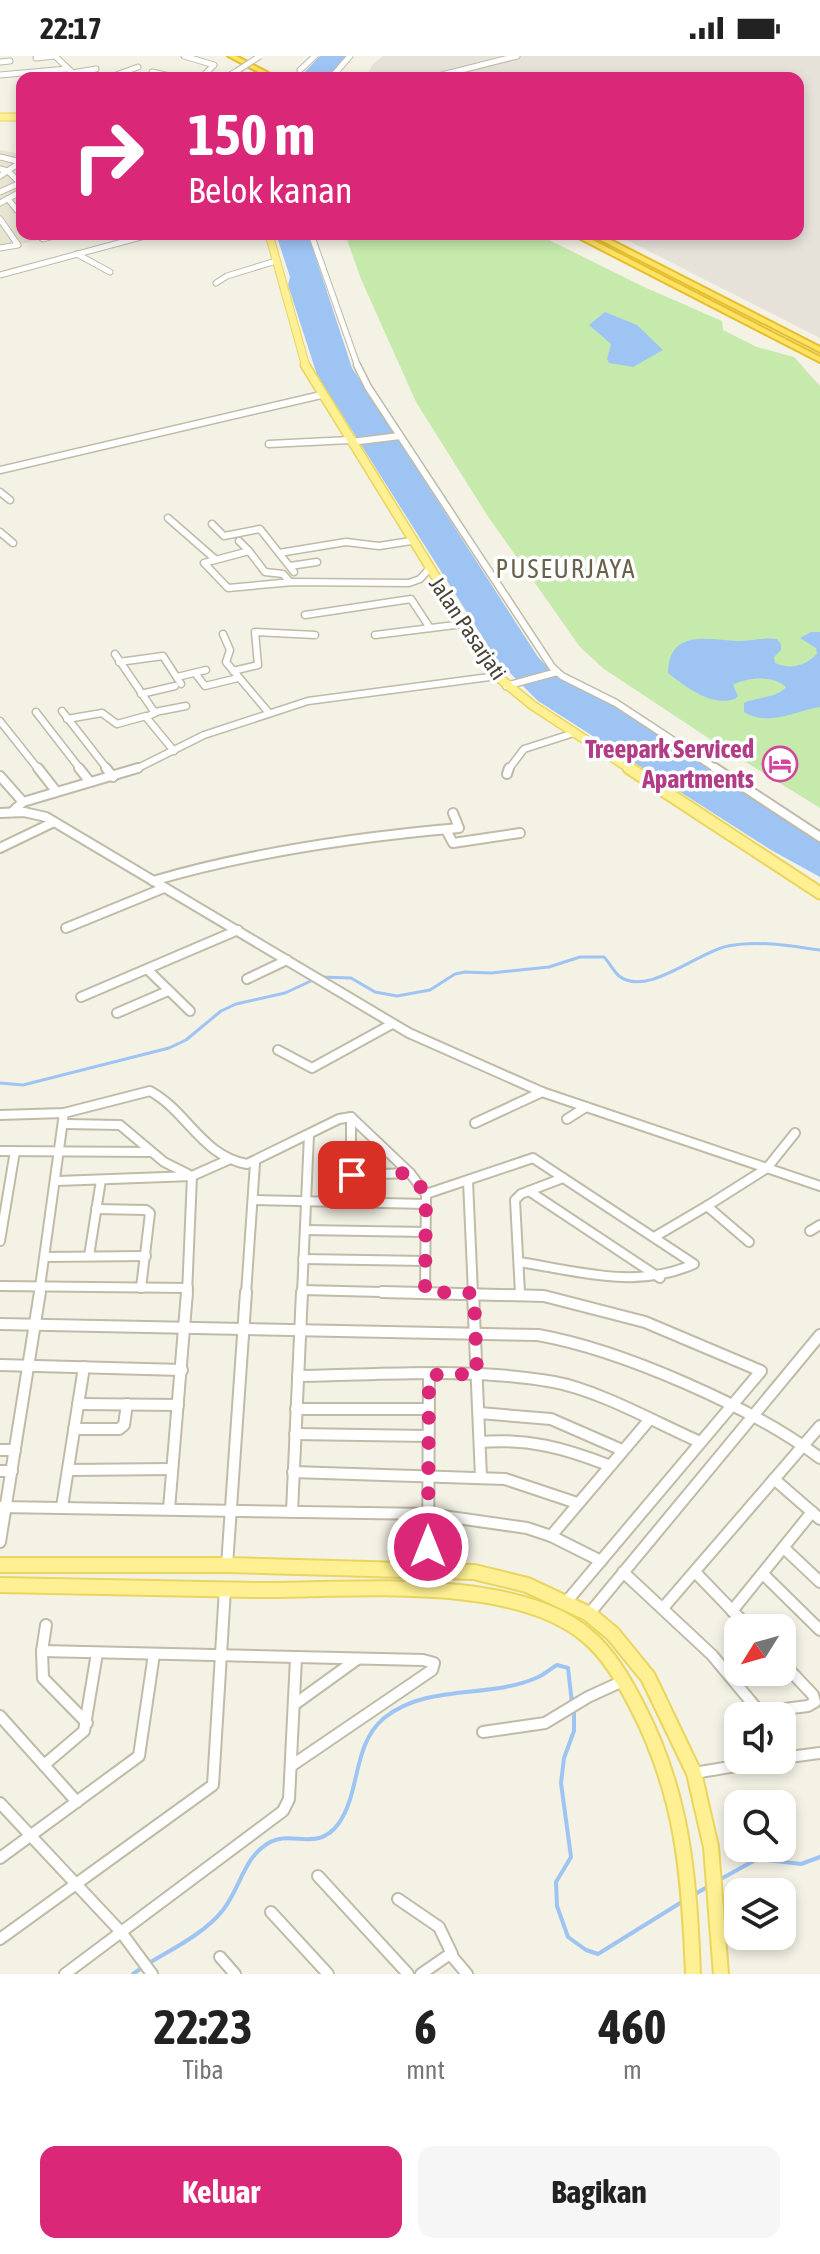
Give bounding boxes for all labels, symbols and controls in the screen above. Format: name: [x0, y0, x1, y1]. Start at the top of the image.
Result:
text: 22:17: [40, 11, 102, 45]
text: 150 m: [188, 103, 315, 167]
icon: right: [56, 104, 160, 208]
text: Belok kanan: [188, 169, 353, 211]
district label: PUSEURJAYA: [495, 554, 637, 584]
street label: Jalan Pasarjati: [424, 571, 512, 685]
place label: Treepark Serviced Apartments: [585, 734, 754, 794]
hotel icon: Treepark Serviced Apartments: [761, 745, 799, 783]
pin: [318, 1141, 386, 1209]
icon: arrive: [330, 1153, 374, 1197]
position arrow: [386, 1505, 470, 1589]
north arrow: [724, 1614, 796, 1686]
map controls: [724, 1614, 796, 1950]
button: sound: [724, 1702, 796, 1774]
button: search: [724, 1790, 796, 1862]
button: layers: [724, 1878, 796, 1950]
text: 22:23: [154, 1999, 252, 2054]
text: 6: [414, 1999, 437, 2054]
text: 460: [599, 1999, 666, 2054]
text: Tiba: [182, 2055, 224, 2085]
text: mnt: [406, 2055, 445, 2085]
text: m: [623, 2055, 642, 2085]
button: Keluar: [40, 2146, 402, 2238]
button: Bagikan: [418, 2146, 780, 2238]

